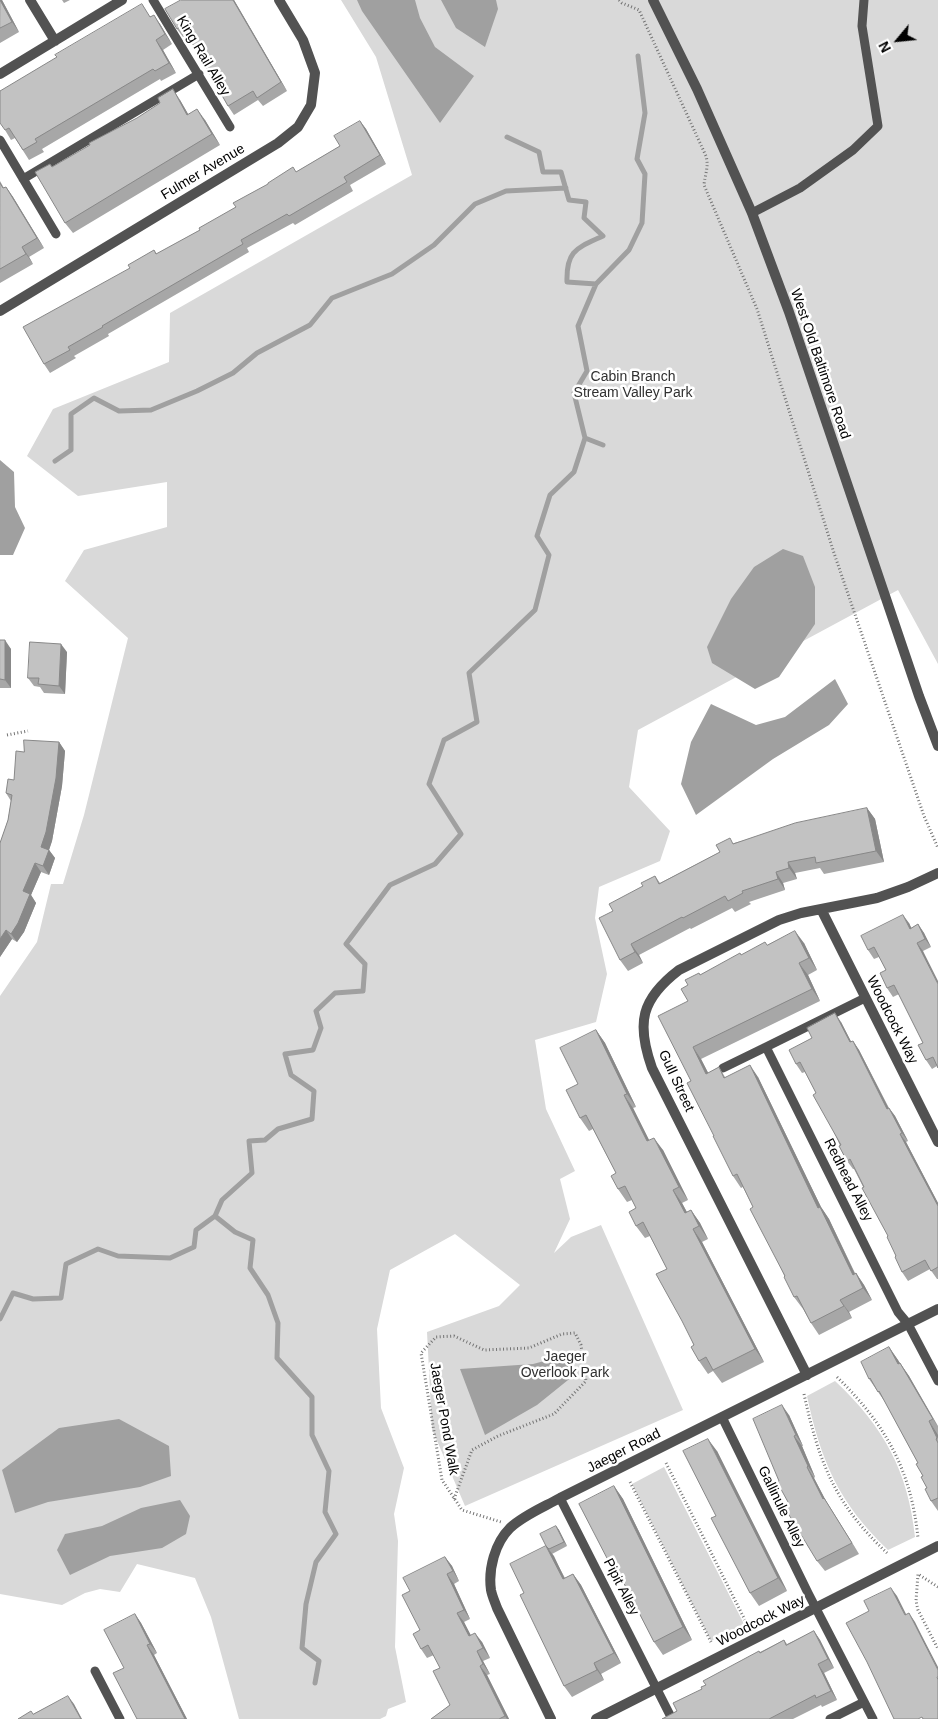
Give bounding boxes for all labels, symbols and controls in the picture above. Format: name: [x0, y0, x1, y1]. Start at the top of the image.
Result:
street label: King Rail Alley: [173, 13, 233, 99]
north arrow: [873, 15, 923, 65]
text: N: [875, 39, 894, 55]
street label: Fulmer Avenue: [158, 140, 248, 204]
street label: West Old Baltimore Road: [786, 287, 854, 441]
park label: Cabin Branch Stream Valley Park: [574, 369, 692, 402]
street label: Woodcock Way: [863, 973, 921, 1067]
street label: Gull Street: [654, 1047, 698, 1115]
street label: Redhead Alley: [820, 1136, 876, 1224]
park label: Jaeger Overlook Park: [521, 1349, 609, 1381]
street label: Jaeger Pond Walk: [426, 1361, 462, 1477]
street label: Jaeger Road: [584, 1425, 664, 1477]
street label: Gallinule Alley: [754, 1463, 808, 1551]
street label: Pipit Alley: [600, 1556, 642, 1618]
street label: Woodcock Way: [714, 1592, 808, 1650]

